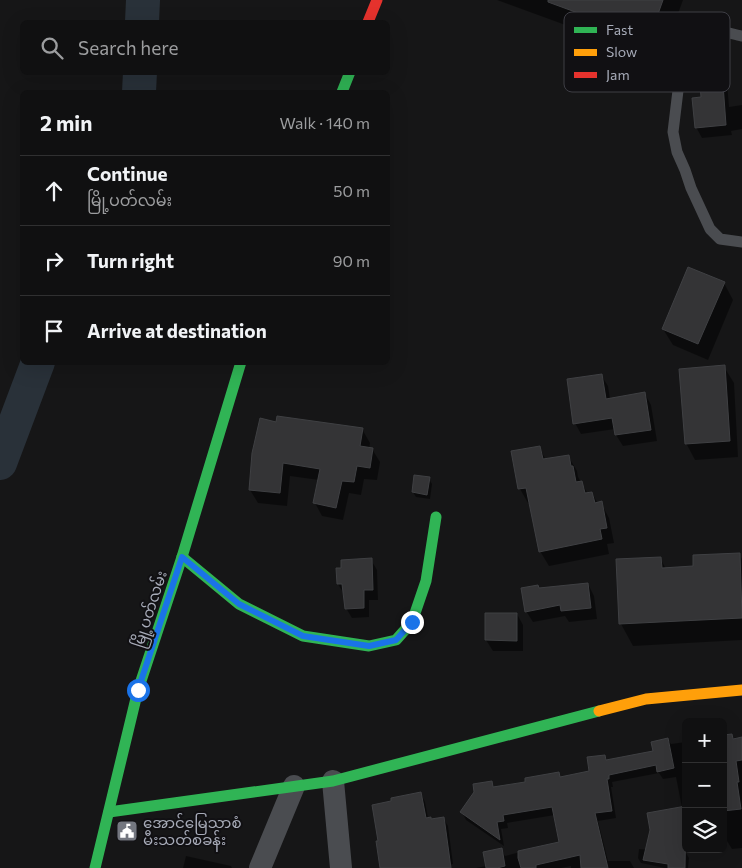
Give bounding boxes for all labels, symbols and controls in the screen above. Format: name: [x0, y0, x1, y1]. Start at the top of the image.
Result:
legend: [564, 12, 730, 92]
search box: [20, 20, 390, 75]
text: Fast: [606, 21, 633, 38]
icon: search: [38, 34, 66, 62]
text: Search here: [78, 36, 178, 59]
text: Slow: [606, 43, 637, 60]
text: Jam: [606, 66, 630, 83]
text: 2 min: [40, 110, 92, 135]
text: Walk · 140 m: [280, 113, 370, 132]
text: Continue: [87, 162, 167, 185]
icon: ahead: [40, 177, 68, 205]
text: 50 m: [333, 181, 370, 200]
text: မြို့ပတ်လမ်း: [87, 190, 172, 209]
icon: right: [40, 247, 68, 275]
text: Turn right: [87, 249, 174, 272]
text: 90 m: [333, 251, 370, 270]
icon: arrive: [40, 317, 68, 345]
text: Arrive at destination: [87, 319, 267, 342]
street label: မြို့ပတ်လမ်း: [128, 568, 174, 651]
route end: [401, 611, 424, 634]
route start: [127, 679, 150, 702]
map controls: [682, 718, 727, 853]
button: +: [682, 718, 727, 763]
button: −: [682, 763, 727, 808]
button: layers: [682, 808, 727, 853]
place label: အောင်မြေသာစံ မီးသတ်စခန်း: [143, 813, 242, 852]
public building icon: အောင်မြေသာစံ မီးသတ်စခန်း: [115, 819, 139, 843]

